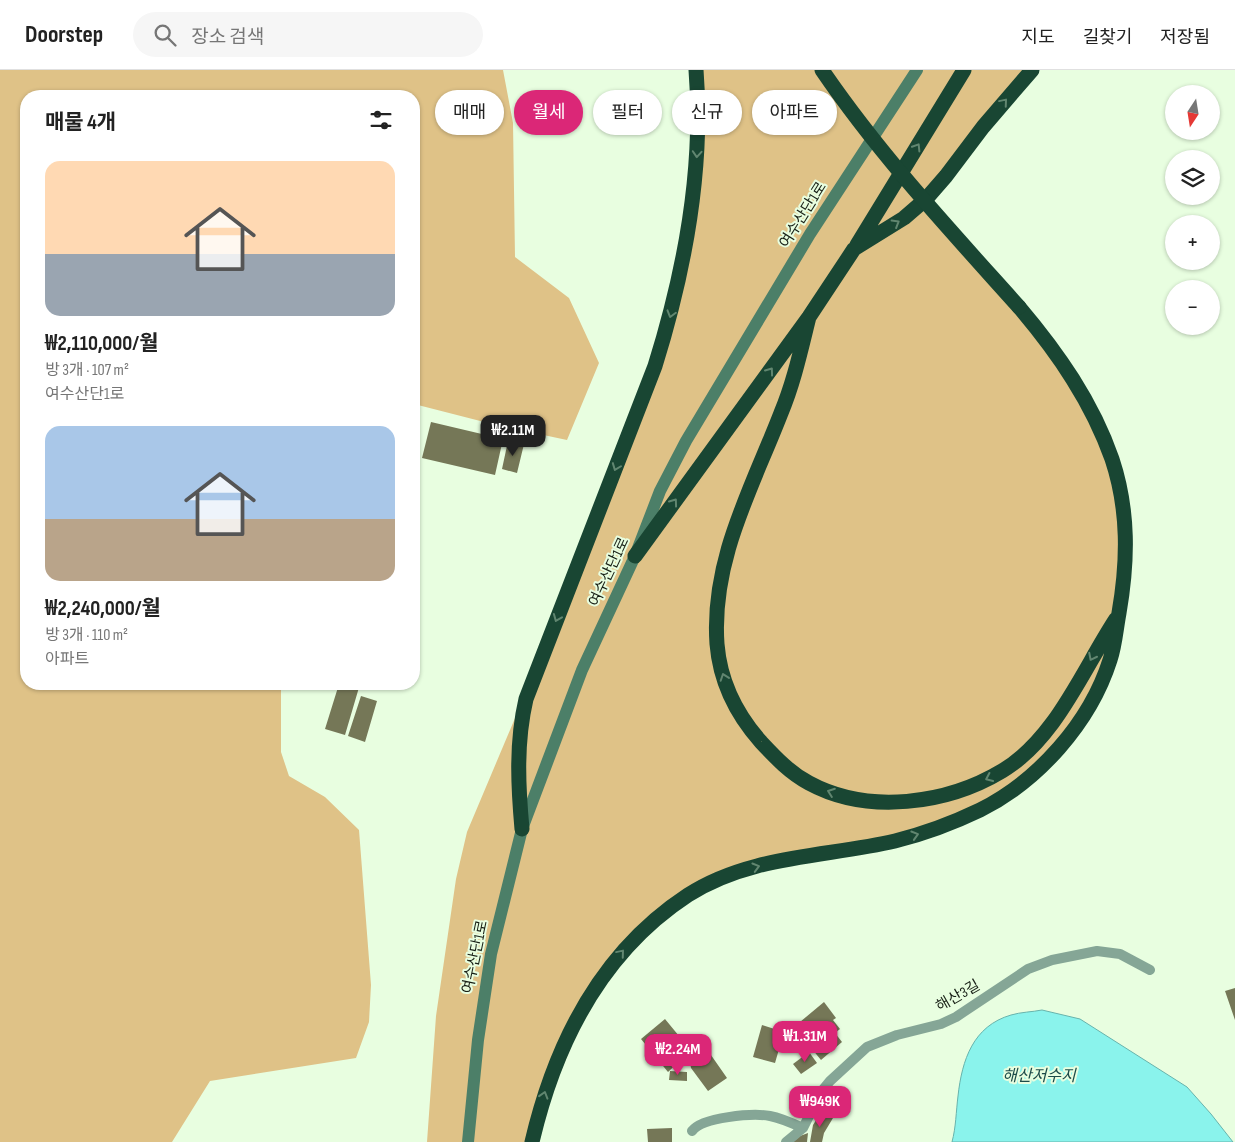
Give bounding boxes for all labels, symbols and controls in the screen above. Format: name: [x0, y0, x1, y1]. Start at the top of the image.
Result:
search box: [133, 12, 483, 57]
text: Doorstep: [25, 20, 103, 49]
icon: search: [151, 21, 179, 49]
text: 장소 검색: [191, 26, 264, 49]
text: 지도: [1022, 27, 1055, 48]
text: 길찾기: [1083, 27, 1132, 48]
text: 저장됨: [1160, 27, 1210, 48]
north arrow: [1165, 85, 1220, 140]
map controls: [1165, 85, 1220, 335]
chip: 매매: [435, 90, 504, 135]
chip: 월세: [514, 90, 583, 135]
chip: 필터: [593, 90, 662, 135]
chip: 신규: [672, 90, 742, 135]
chip: 아파트: [752, 90, 837, 135]
one-way arrow: [998, 99, 1006, 108]
icon: filters: [367, 106, 395, 134]
text: 매물 4개: [45, 110, 116, 135]
one-way arrow: [910, 144, 920, 153]
one-way arrow: [691, 150, 702, 158]
button: layers: [1165, 150, 1220, 205]
street label: 여수산단1로: [775, 178, 831, 252]
icon: home: [175, 194, 265, 284]
button: +: [1165, 215, 1220, 270]
one-way arrow: [891, 219, 900, 229]
button: −: [1165, 280, 1220, 335]
one-way arrow: [666, 309, 677, 318]
text: ₩2,110,000/월: [45, 331, 159, 356]
text: 방 3개 · 107 m²: [45, 361, 129, 380]
one-way arrow: [764, 367, 773, 377]
text: 여수산단1로: [45, 385, 124, 404]
pin: ₩2.11M: [472, 414, 554, 457]
text: ₩2.11M: [492, 421, 534, 440]
icon: home: [175, 459, 265, 549]
one-way arrow: [612, 462, 622, 471]
one-way arrow: [669, 499, 677, 508]
street label: 여수산단1로: [585, 534, 633, 610]
text: ₩2,240,000/월: [45, 596, 161, 621]
one-way arrow: [553, 613, 563, 622]
text: 방 3개 · 110 m²: [45, 626, 128, 645]
text: 아파트: [45, 650, 89, 669]
one-way arrow: [1088, 652, 1098, 661]
one-way arrow: [720, 674, 730, 682]
one-way arrow: [985, 771, 994, 781]
one-way arrow: [827, 788, 836, 798]
one-way arrow: [910, 830, 919, 840]
one-way arrow: [751, 862, 759, 872]
street label: 여수산단1로: [458, 919, 492, 995]
one-way arrow: [615, 950, 624, 959]
street label: 해산3길: [933, 976, 983, 1016]
pin: ₩1.31M: [764, 1020, 846, 1063]
text: ₩1.31M: [783, 1027, 827, 1046]
pin: ₩2.24M: [637, 1034, 719, 1076]
text: ₩2.24M: [656, 1040, 700, 1059]
water label: 해산저수지: [1002, 1067, 1077, 1086]
pin: ₩949K: [785, 1086, 855, 1128]
one-way arrow: [539, 1091, 549, 1100]
text: ₩949K: [800, 1092, 840, 1111]

